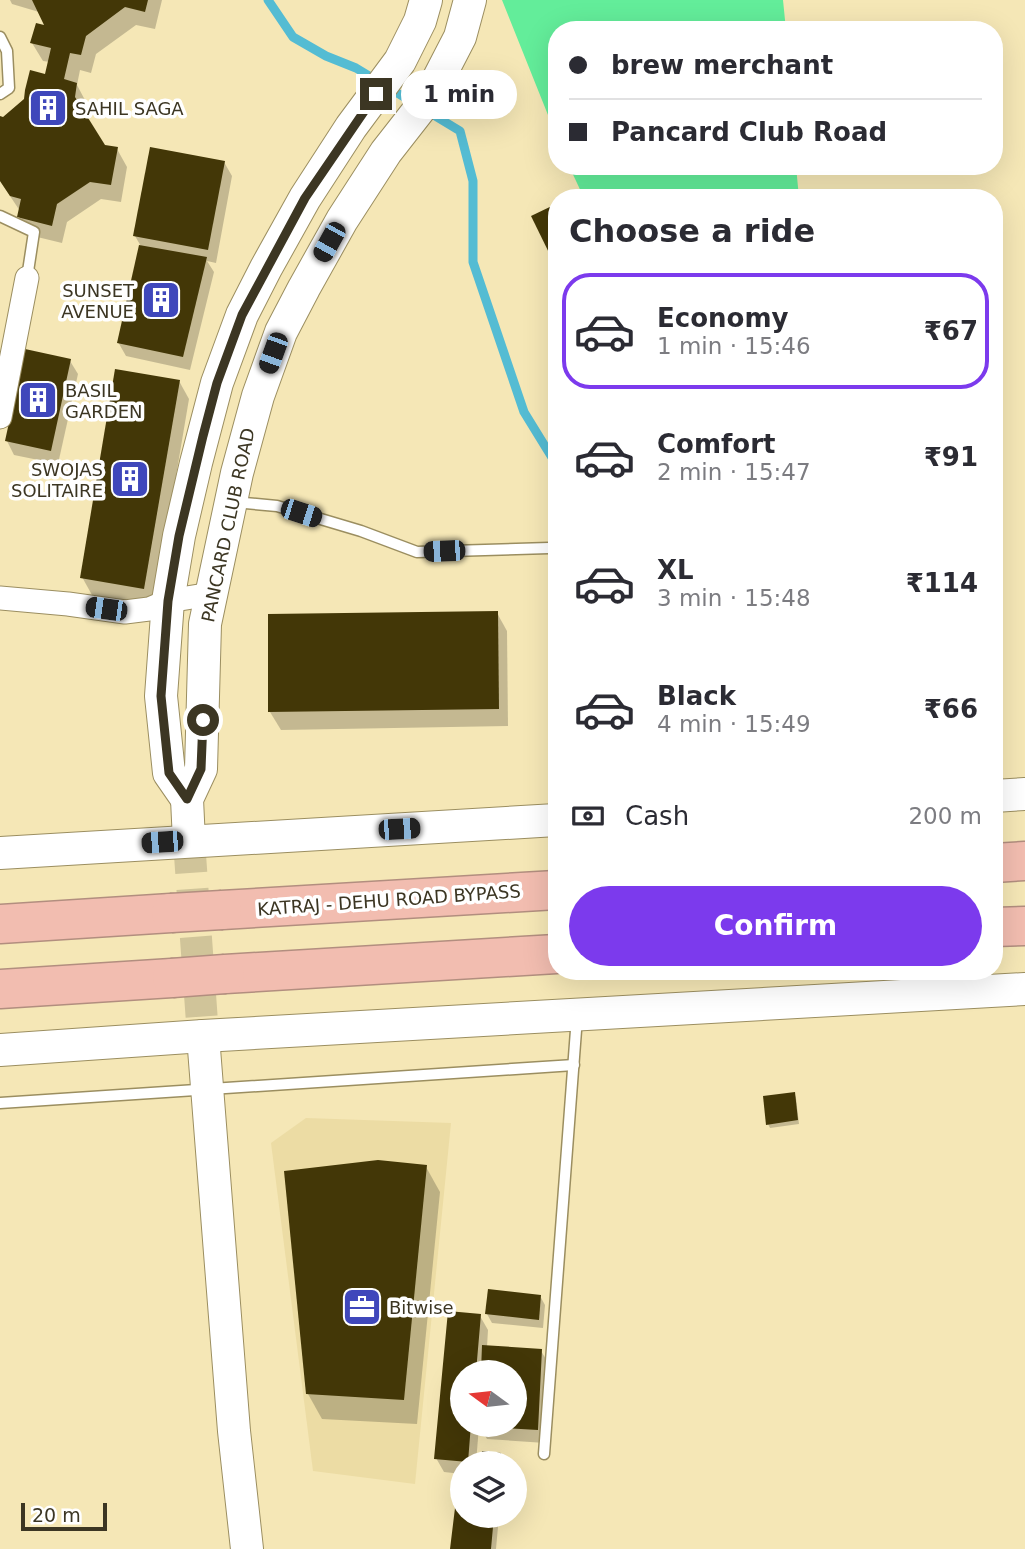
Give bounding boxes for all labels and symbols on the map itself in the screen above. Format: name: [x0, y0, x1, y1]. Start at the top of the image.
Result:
callout: 1 min: [400, 70, 516, 119]
route end: [360, 78, 392, 110]
building icon: SAHIL SAGA: [27, 87, 69, 129]
place label: SAHIL SAGA: [75, 98, 184, 119]
car: [310, 219, 349, 265]
building icon: SUNSET AVENUE: [140, 279, 182, 321]
place label: SUNSET AVENUE: [61, 280, 135, 322]
car: [256, 330, 291, 376]
building icon: BASIL GARDEN: [17, 379, 59, 421]
place label: BASIL GARDEN: [65, 380, 142, 422]
street label: PANCARD CLUB ROAD: [197, 426, 259, 624]
building icon: SWOJAS SOLITAIRE: [109, 458, 151, 500]
place label: SWOJAS SOLITAIRE: [11, 459, 103, 501]
car: [278, 497, 325, 529]
car: [423, 540, 466, 562]
car: [84, 596, 129, 622]
route start: [187, 704, 219, 736]
car: [378, 817, 421, 841]
car: [141, 830, 184, 854]
street label: KATRAJ - DEHU ROAD BYPASS: [257, 880, 521, 920]
office icon: Bitwise: [341, 1286, 383, 1328]
place label: Bitwise: [389, 1297, 454, 1318]
north arrow: [450, 1360, 527, 1437]
scale bar: [21, 1500, 107, 1532]

